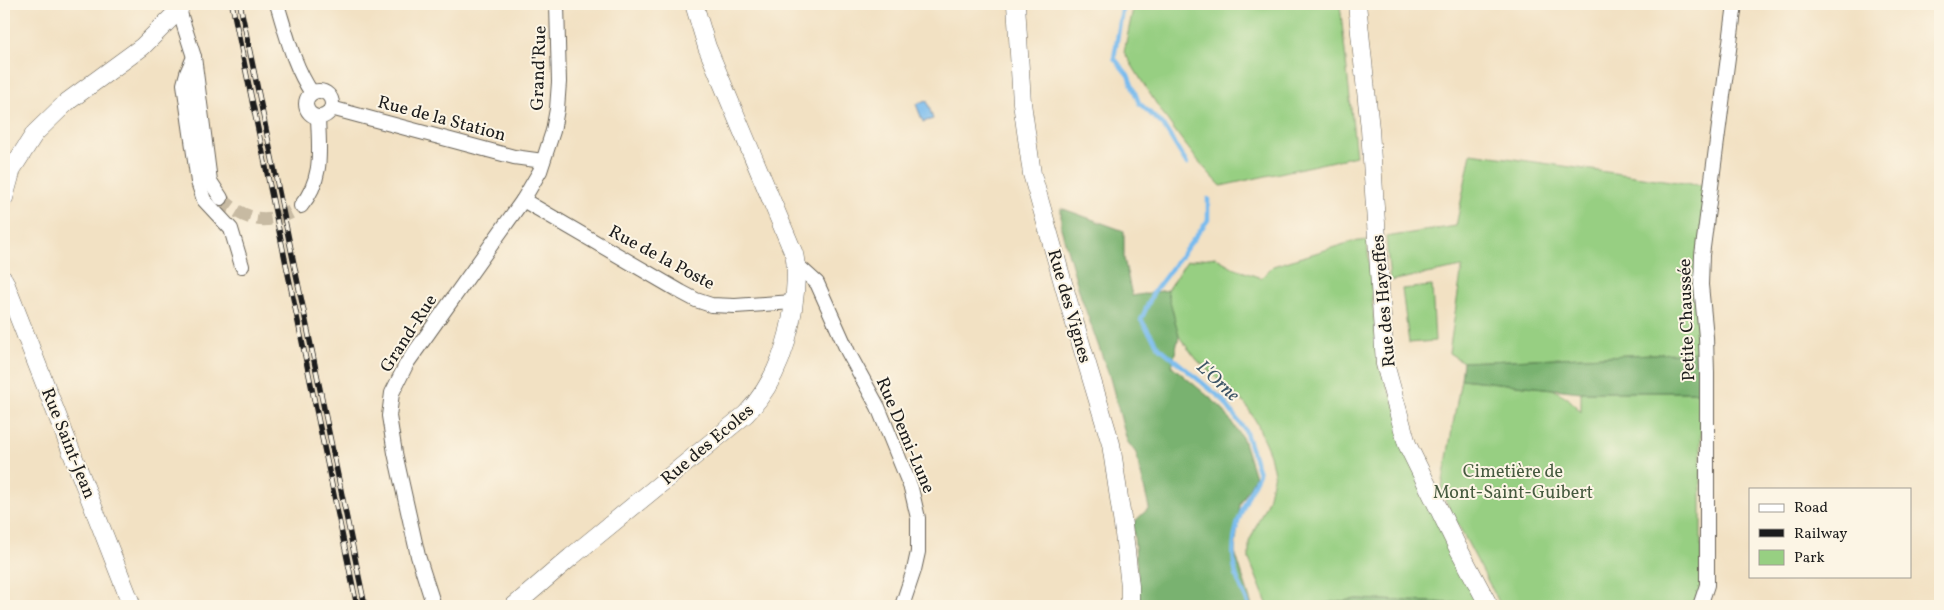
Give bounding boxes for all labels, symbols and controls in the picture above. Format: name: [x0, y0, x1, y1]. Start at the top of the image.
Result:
street label: Grand'Rue: [526, 25, 553, 111]
street label: Rue de la Station: [375, 90, 509, 149]
street label: Rue de la Poste: [604, 220, 719, 297]
street label: Rue des Hayeffes: [1366, 234, 1403, 368]
street label: Rue des Vignes: [1040, 247, 1097, 366]
street label: Petite Chaussée: [1673, 258, 1702, 382]
street label: Grand-Rue: [375, 290, 444, 378]
water label: L'Orne: [1190, 355, 1245, 408]
street label: Rue Demi-Lune: [869, 374, 940, 498]
street label: Rue Saint-Jean: [34, 384, 101, 503]
street label: Rue des Ecoles: [656, 399, 760, 492]
park label: Cimetière de Mont-Saint-Guibert: [1433, 460, 1593, 506]
legend: [1749, 488, 1912, 578]
text: Road: [1794, 498, 1828, 519]
text: Railway: [1794, 524, 1847, 545]
text: Park: [1794, 548, 1825, 569]

